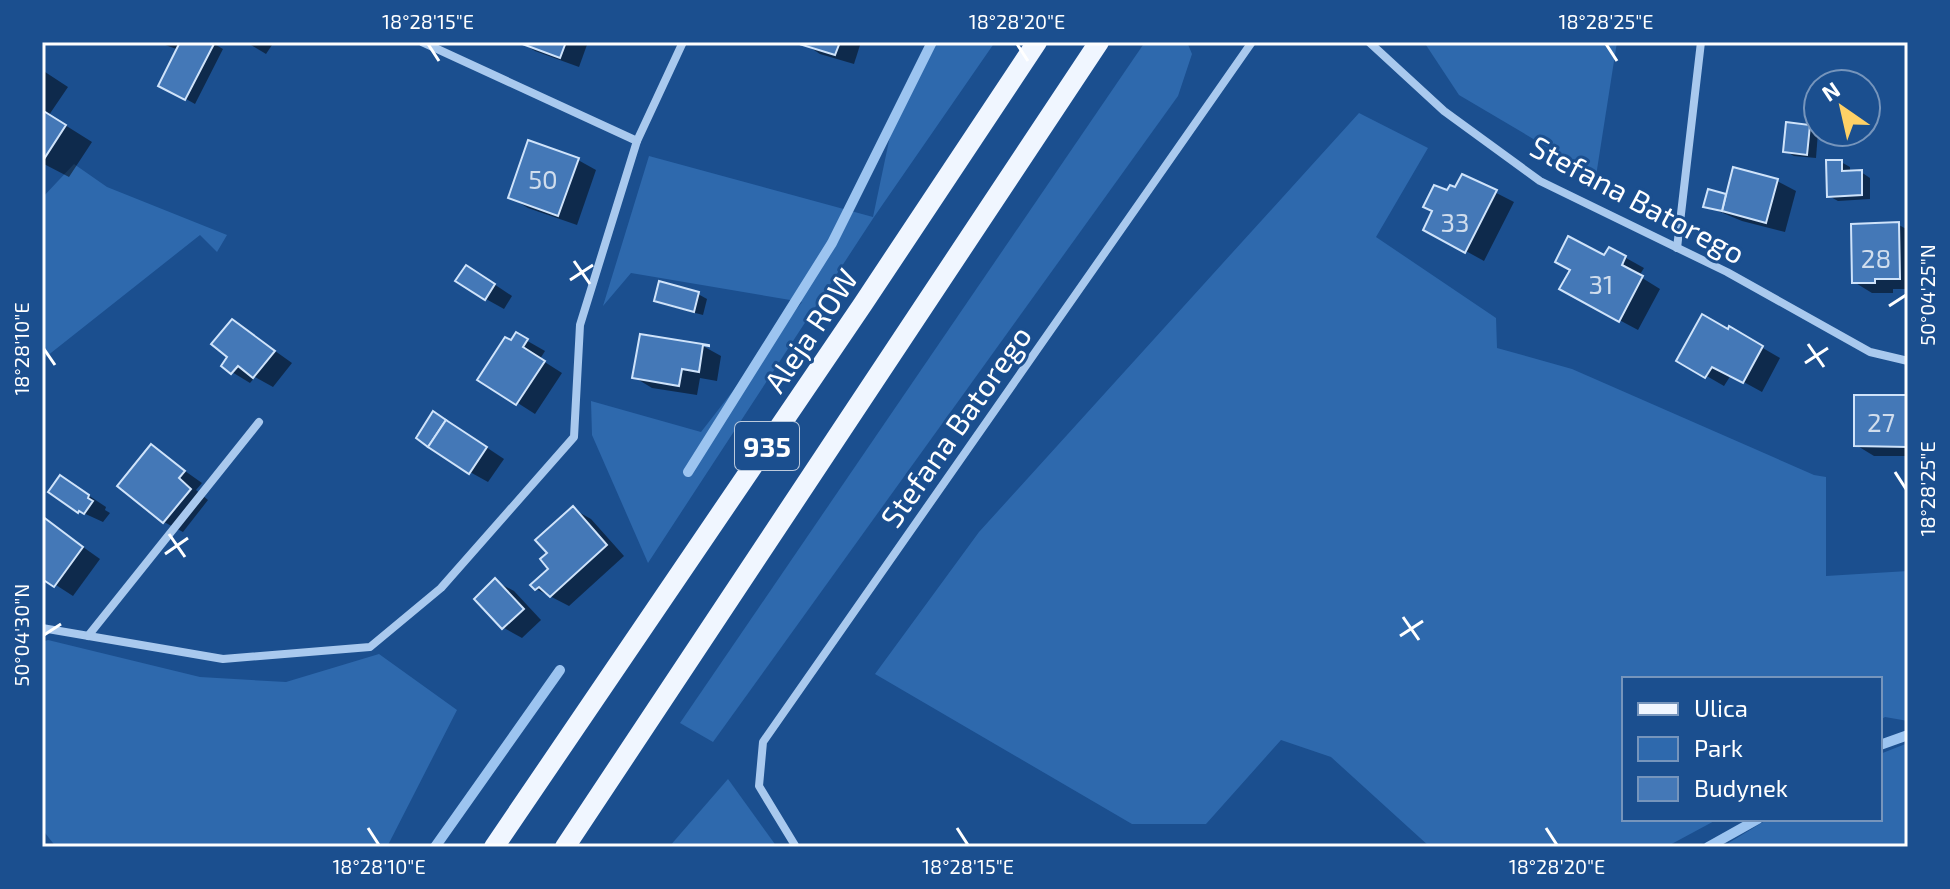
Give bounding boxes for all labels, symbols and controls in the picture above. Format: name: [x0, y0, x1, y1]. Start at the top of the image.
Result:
text: 18°28'15"E: [382, 9, 474, 33]
text: 18°28'20"E: [969, 9, 1065, 33]
text: 18°28'25"E: [1558, 9, 1654, 33]
north arrow: [1802, 68, 1882, 148]
text: N: [1816, 75, 1844, 106]
street label: Stefana Batorego: [1525, 127, 1751, 271]
house number: 50: [528, 163, 558, 194]
house number: 33: [1441, 206, 1469, 237]
house number: 28: [1861, 242, 1891, 273]
text: 50°04'25"N: [1915, 244, 1939, 346]
street label: Aleja ROW: [756, 261, 864, 399]
house number: 31: [1589, 268, 1613, 299]
text: 18°28'10"E: [9, 302, 33, 396]
street label: Stefana Batorego: [872, 318, 1038, 534]
house number: 27: [1867, 406, 1895, 437]
road number: 935: [735, 422, 799, 470]
text: 18°28'25"E: [1915, 441, 1939, 537]
text: 50°04'30"N: [9, 584, 33, 686]
legend: [1622, 677, 1882, 821]
text: Ulica: [1694, 693, 1748, 722]
text: Park: [1694, 733, 1743, 762]
text: Budynek: [1694, 773, 1788, 802]
text: 18°28'10"E: [332, 854, 426, 878]
text: 18°28'15"E: [922, 854, 1014, 878]
text: 18°28'20"E: [1509, 854, 1605, 878]

